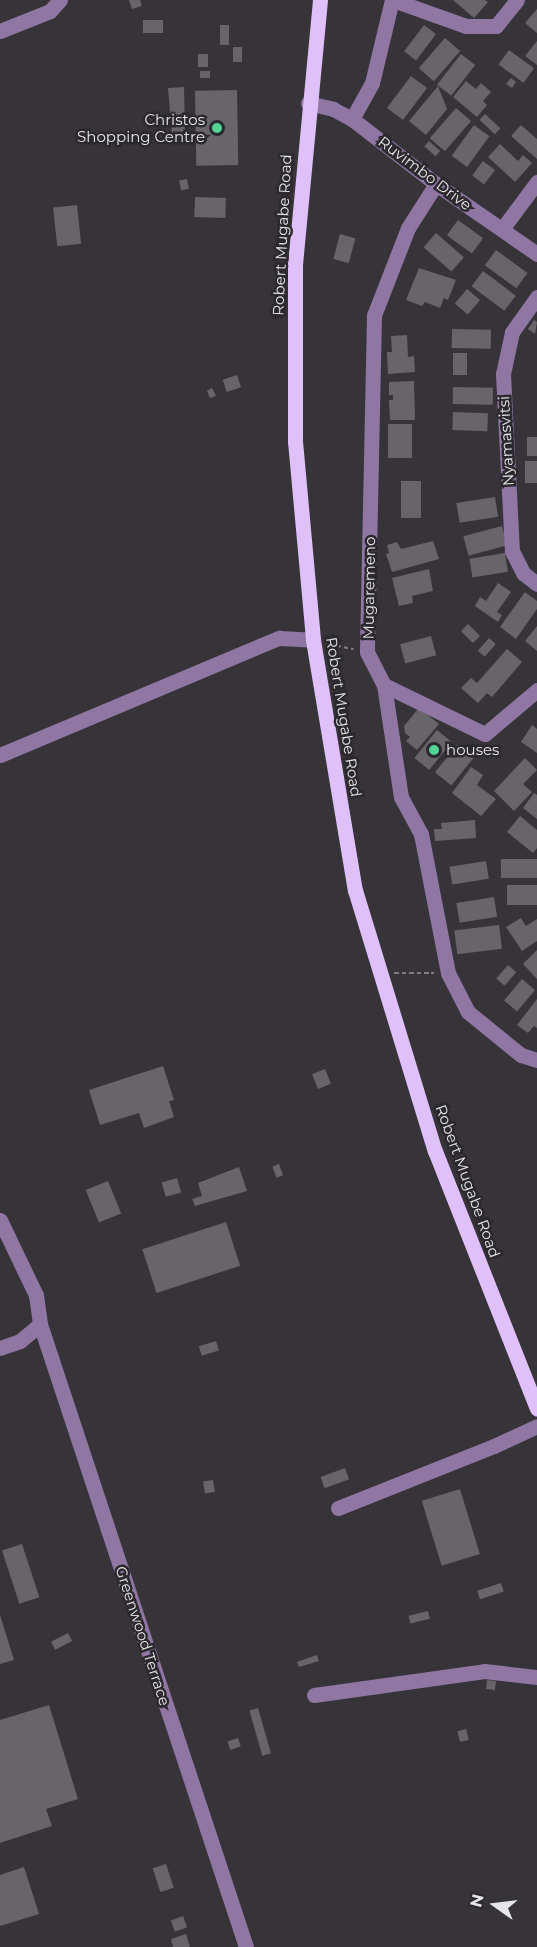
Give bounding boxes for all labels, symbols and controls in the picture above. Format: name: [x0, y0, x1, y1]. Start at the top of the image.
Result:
place label: Christos Shopping Centre: [77, 110, 205, 145]
marker: Christos Shopping Centre: [210, 121, 224, 135]
street label: Ruvimbo Drive: [375, 132, 475, 214]
street label: Robert Mugabe Road: [269, 154, 295, 316]
street label: Nyamasvitsi: [495, 395, 517, 487]
street label: Mugaremeno: [359, 536, 379, 640]
street label: Robert Mugabe Road: [322, 636, 366, 798]
place label: houses: [446, 741, 499, 759]
marker: houses: [427, 743, 441, 757]
street label: Robert Mugabe Road: [432, 1102, 504, 1260]
street label: Greenwood Terrace: [112, 1564, 174, 1708]
north arrow: [465, 1875, 525, 1935]
text: N: [466, 1892, 488, 1909]

